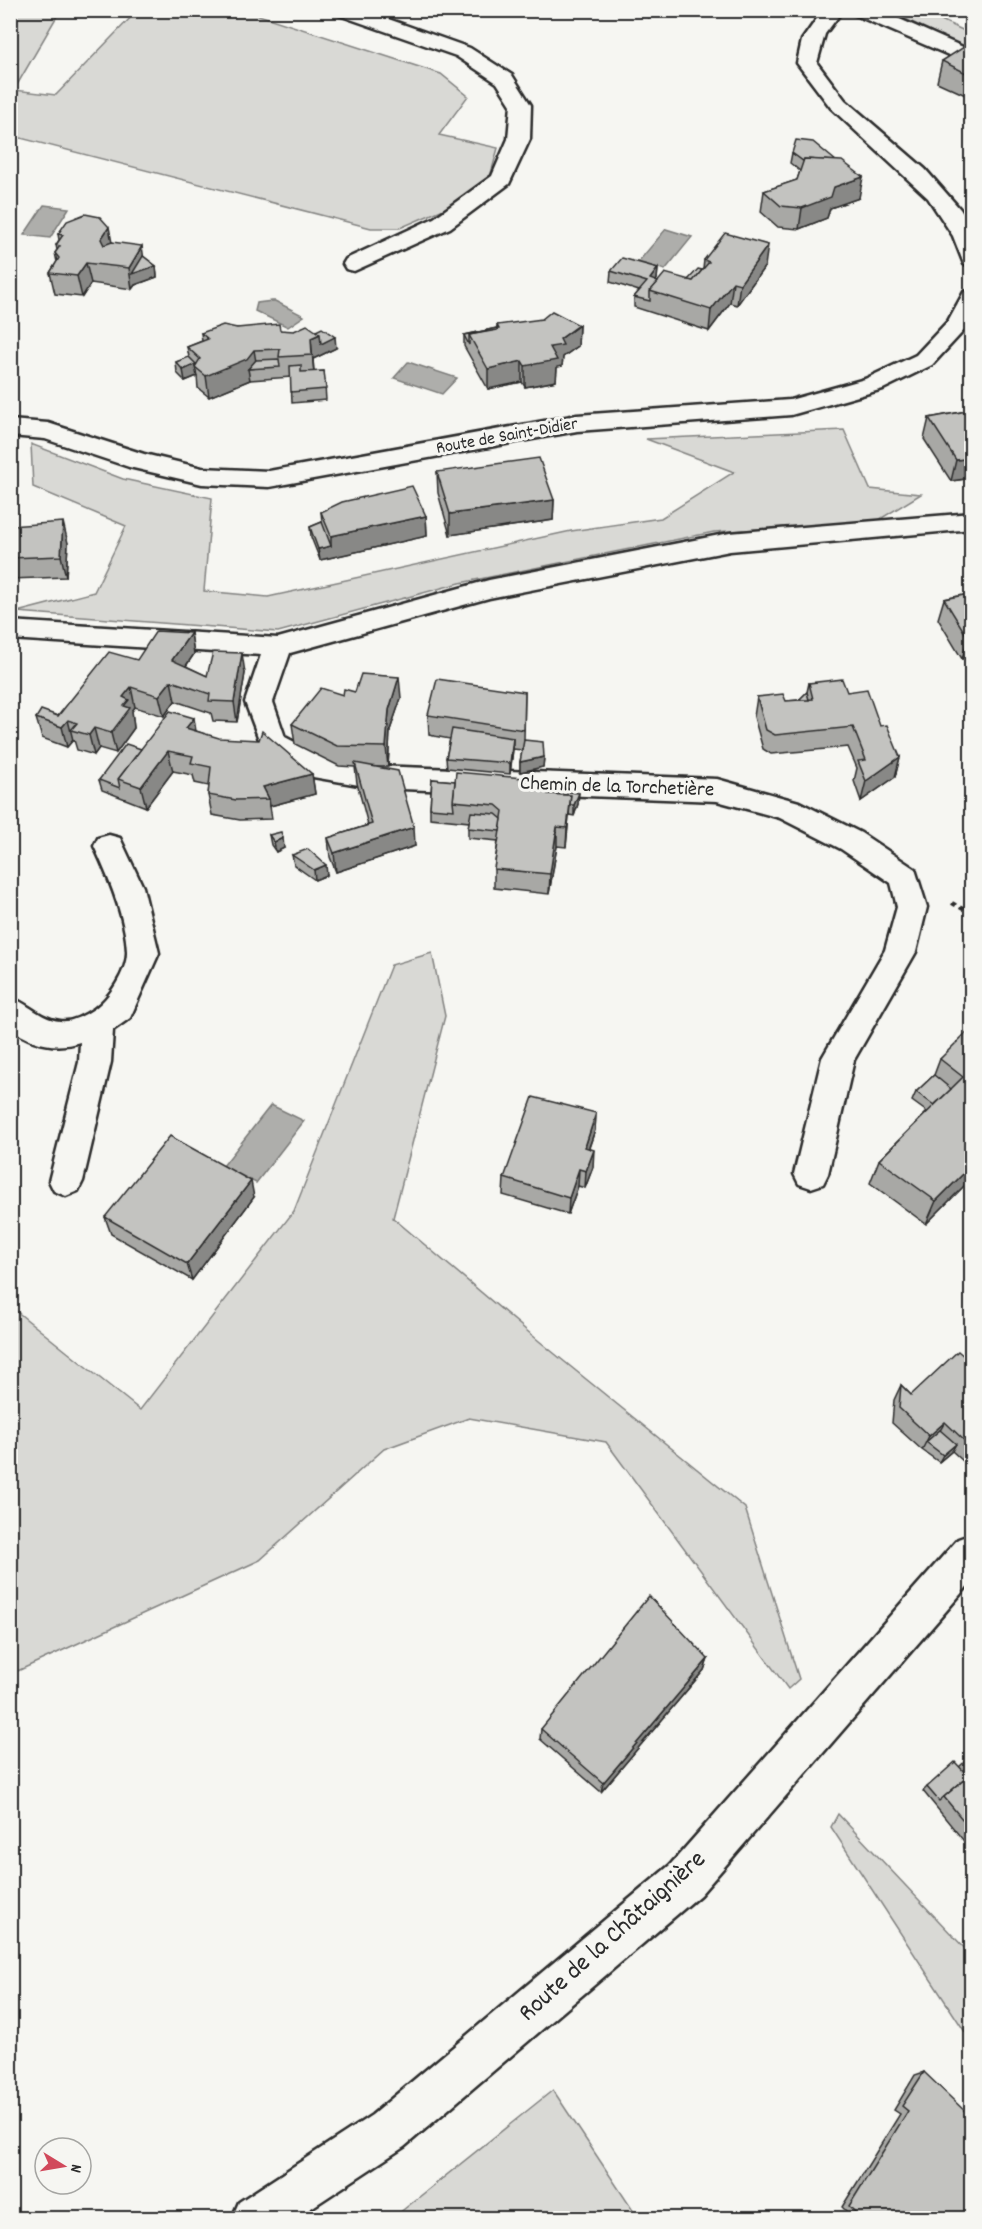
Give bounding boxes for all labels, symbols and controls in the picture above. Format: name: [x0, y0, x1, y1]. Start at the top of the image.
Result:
street label: Route de Saint-Didier: [434, 412, 580, 462]
street label: Chemin de la Torchetière: [519, 770, 715, 806]
street label: Route de la Châtaignière: [511, 1843, 715, 2031]
north arrow: [33, 2136, 93, 2196]
text: N: [63, 2162, 87, 2175]

